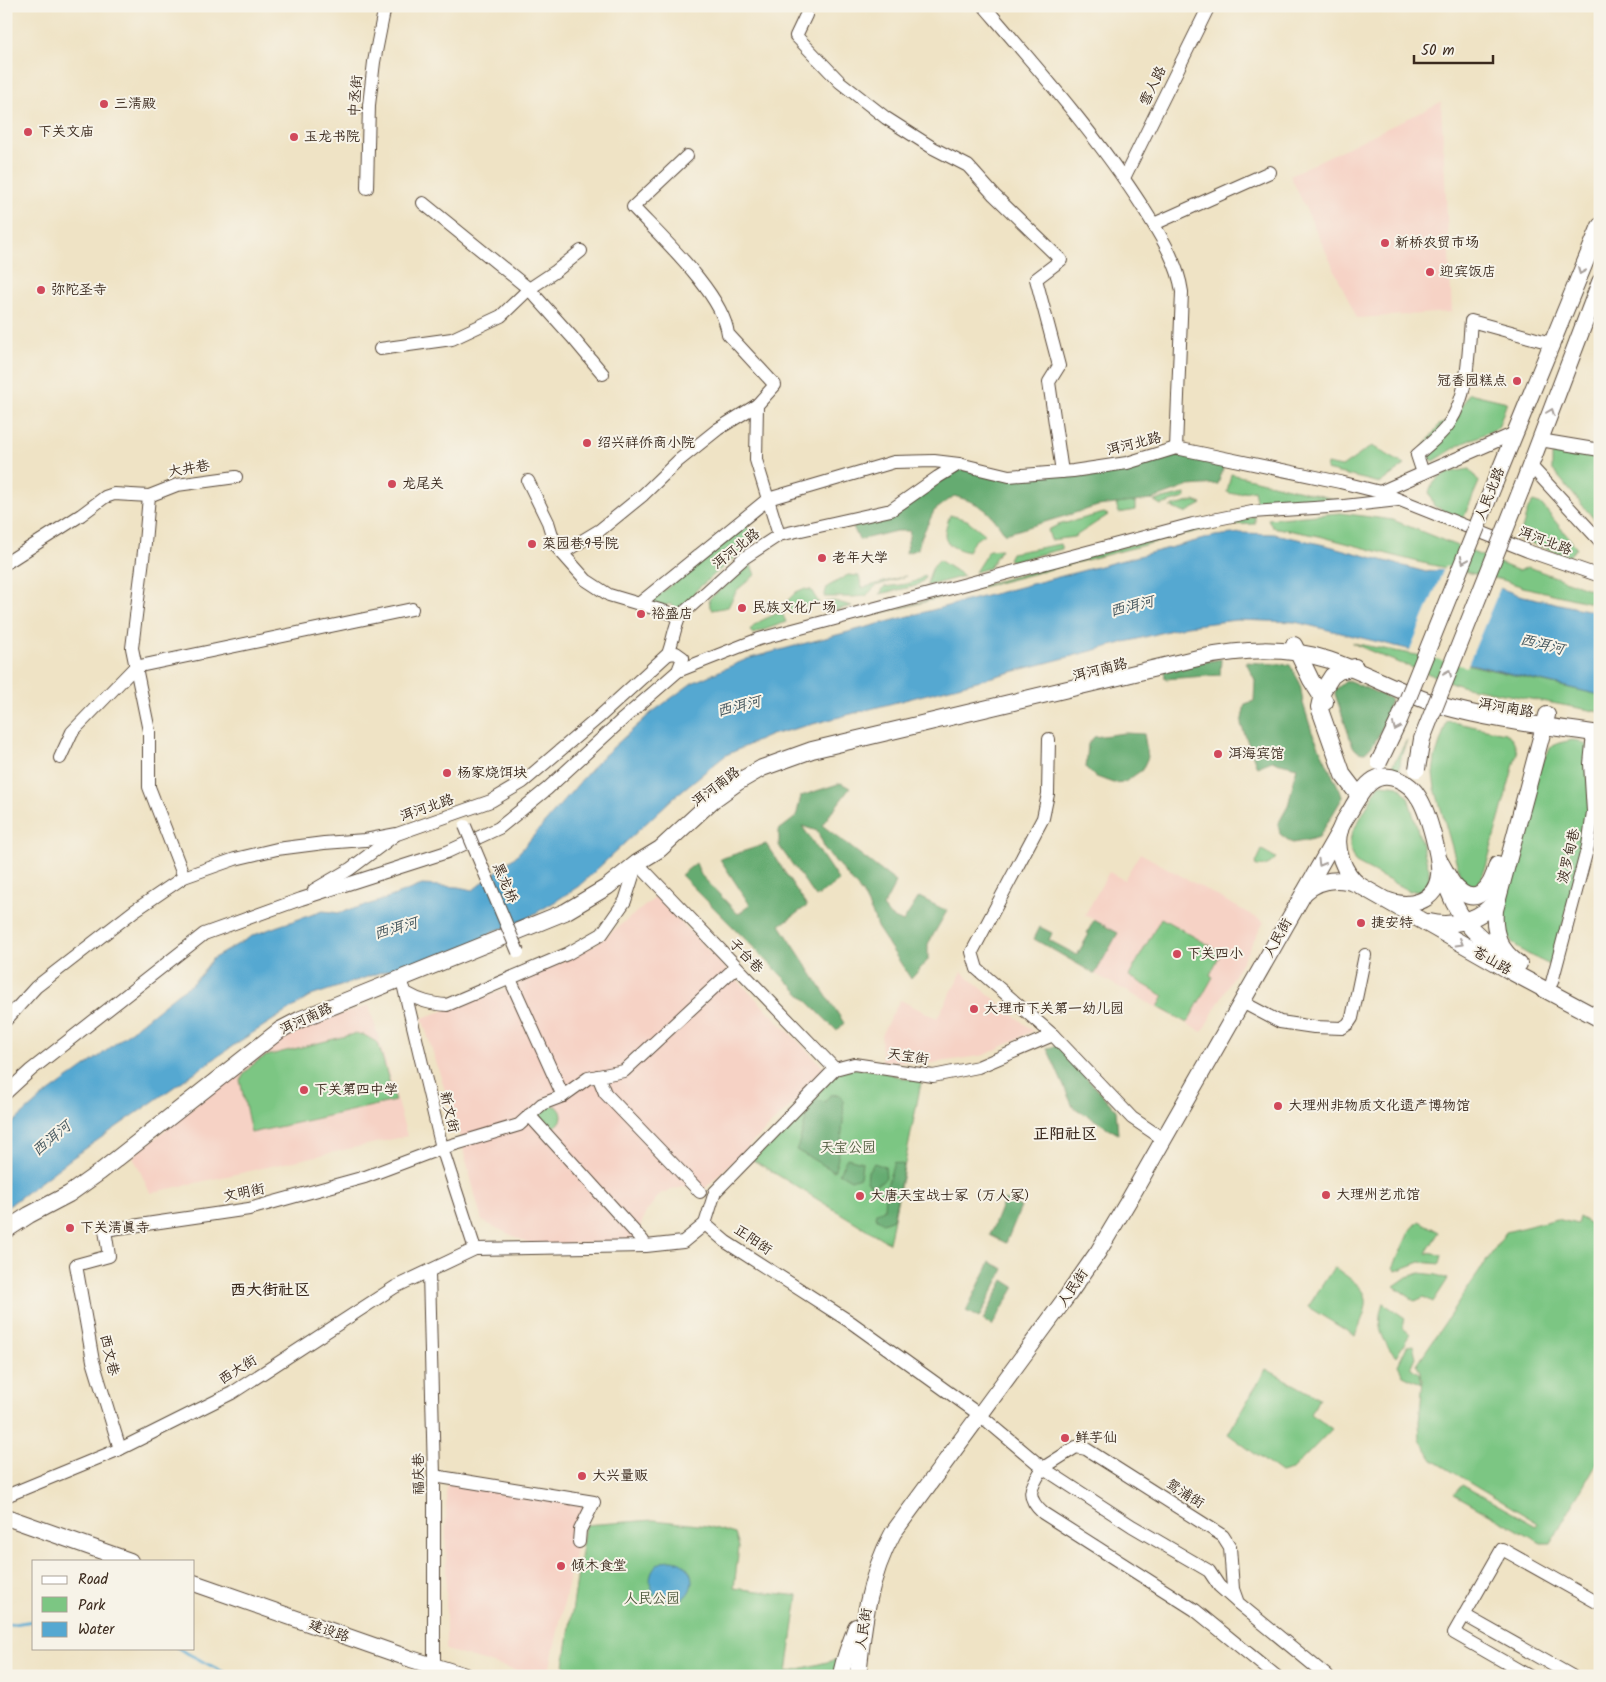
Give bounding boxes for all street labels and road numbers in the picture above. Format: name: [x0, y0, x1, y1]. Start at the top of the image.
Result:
street label: 雪人路: [1134, 62, 1172, 110]
street label: 中丞街: [344, 74, 368, 118]
street label: 洱河北路: [1104, 427, 1164, 461]
street label: 大井巷: [166, 454, 213, 483]
street label: 人民北路: [1469, 464, 1511, 524]
street label: 洱河北路: [1515, 521, 1575, 561]
street label: 洱河北路: [707, 523, 765, 575]
street label: 洱河南路: [1070, 653, 1130, 687]
street label: 洱河南路: [1477, 692, 1535, 724]
street label: 洱河南路: [687, 761, 745, 813]
street label: 洱河北路: [397, 788, 457, 828]
street label: 波罗甸巷: [1552, 825, 1586, 886]
street label: 黑龙桥: [487, 859, 523, 907]
street label: 人民街: [1258, 914, 1298, 962]
street label: 子台巷: [723, 933, 769, 979]
street label: 苍山路: [1468, 941, 1516, 981]
street label: 洱河南路: [276, 997, 336, 1041]
street label: 天宝街: [886, 1043, 930, 1071]
street label: 新文街: [434, 1089, 464, 1135]
street label: 文明街: [221, 1178, 267, 1208]
street label: 正阳街: [729, 1219, 777, 1261]
street label: 人民街: [1052, 1264, 1094, 1312]
street label: 西文巷: [94, 1332, 125, 1379]
street label: 西大街: [214, 1350, 262, 1390]
street label: 福庆巷: [408, 1452, 430, 1495]
street label: 鸳浦街: [1161, 1474, 1209, 1514]
street label: 人民街: [850, 1607, 878, 1651]
street label: 建设路: [306, 1614, 352, 1648]

